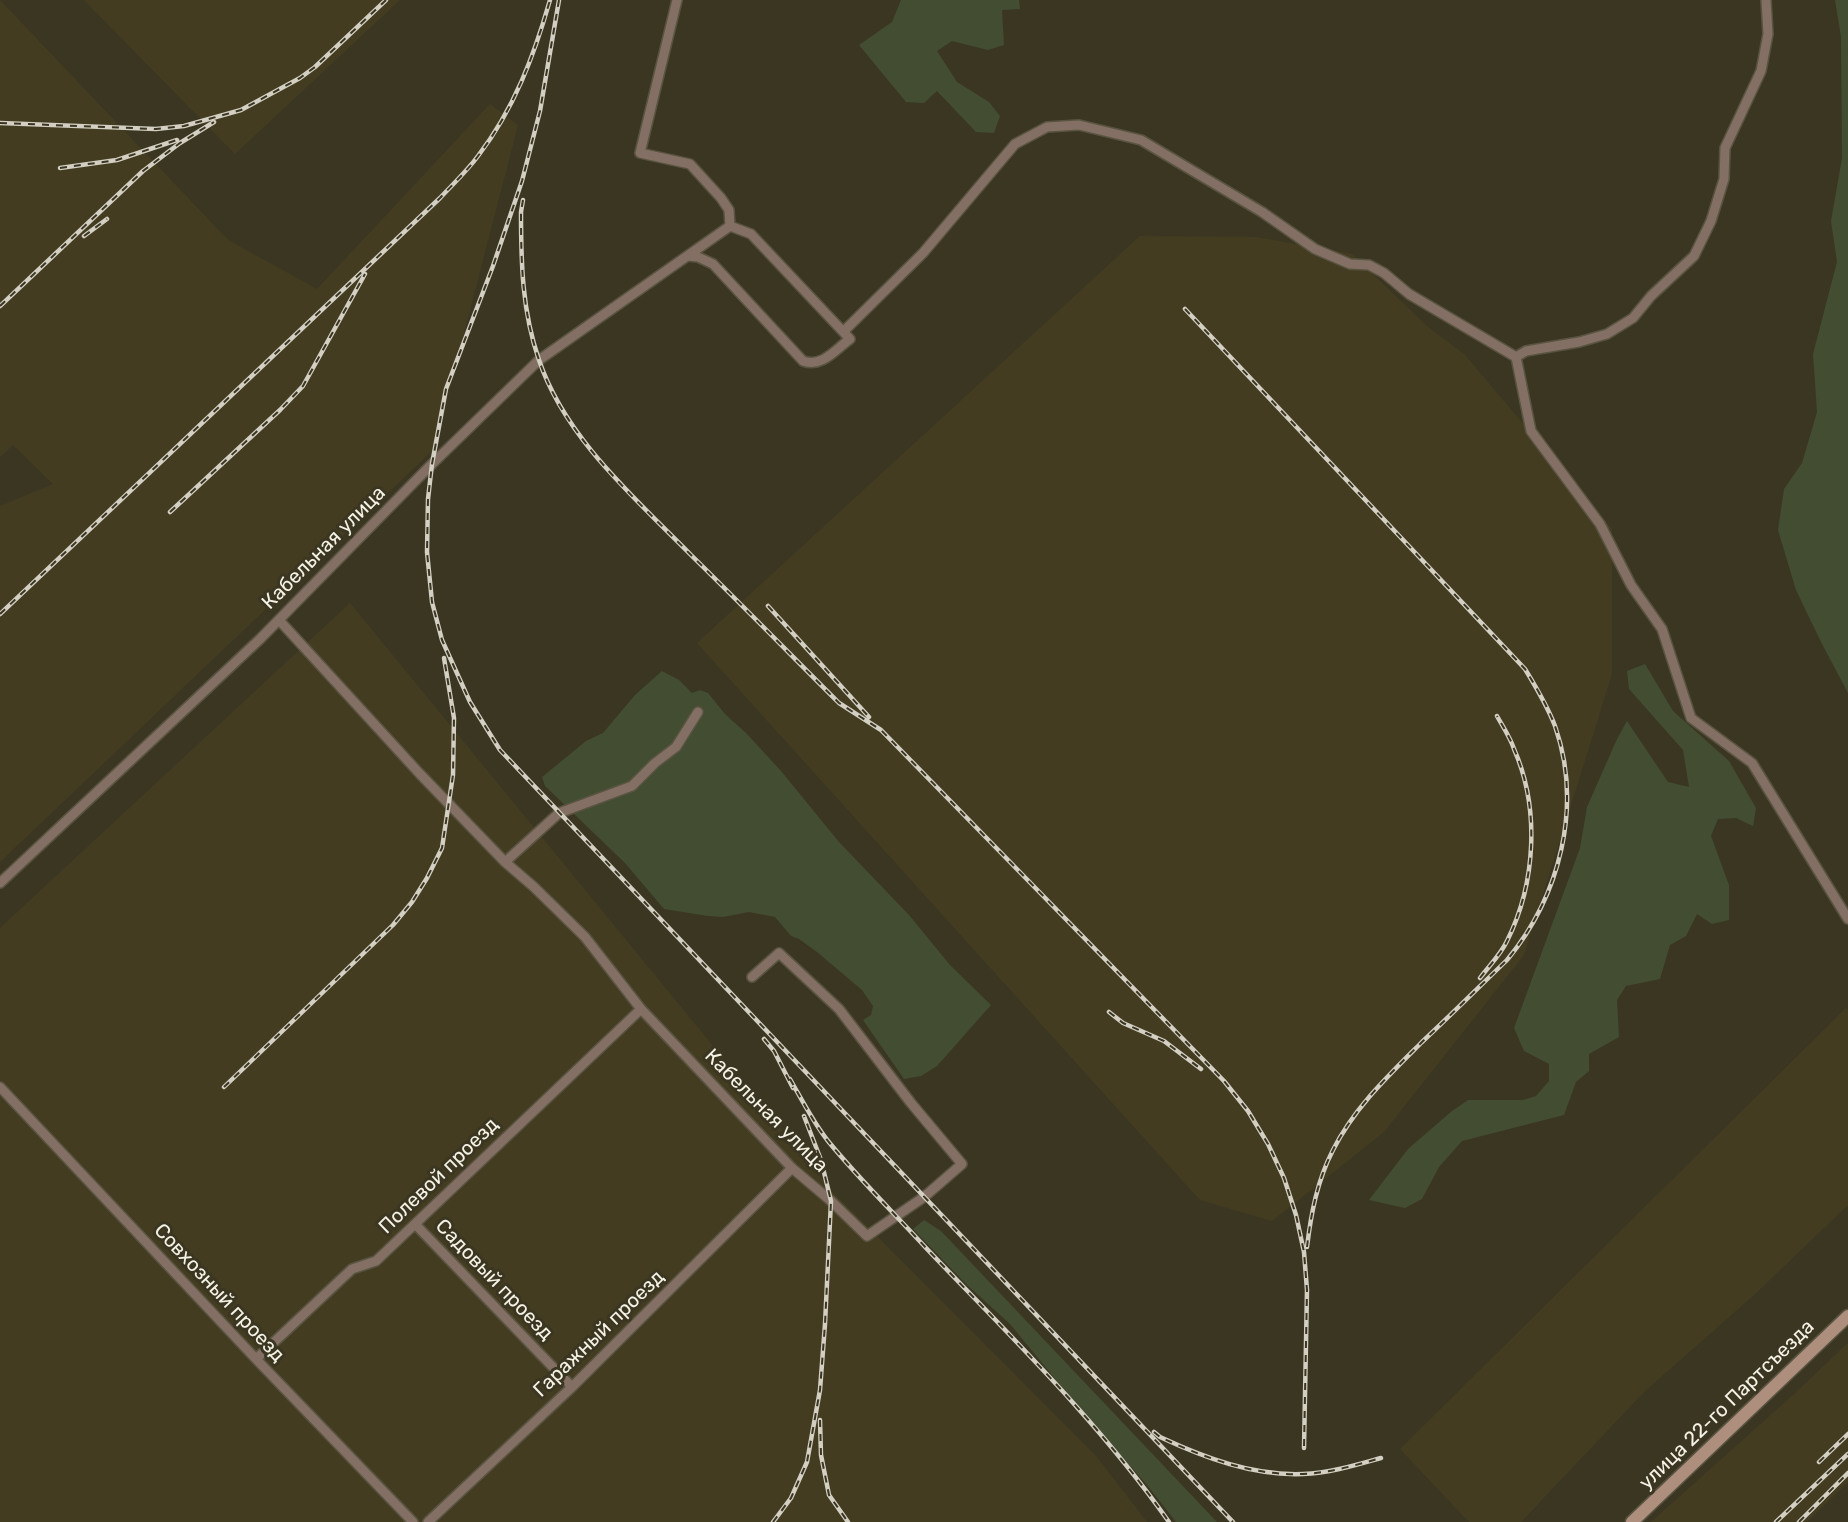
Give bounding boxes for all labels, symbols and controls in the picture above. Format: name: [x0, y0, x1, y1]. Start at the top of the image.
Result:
street label: Кабельная улица: [257, 481, 391, 615]
street label: Кабельная улица: [699, 1044, 833, 1178]
street label: Полевой проезд: [374, 1113, 504, 1239]
street label: Садовый проезд: [430, 1214, 558, 1346]
street label: Совхозный проезд: [149, 1219, 289, 1367]
street label: Гаражный проезд: [529, 1265, 669, 1403]
street label: улица 22-го Партсъезда: [1634, 1315, 1820, 1495]

